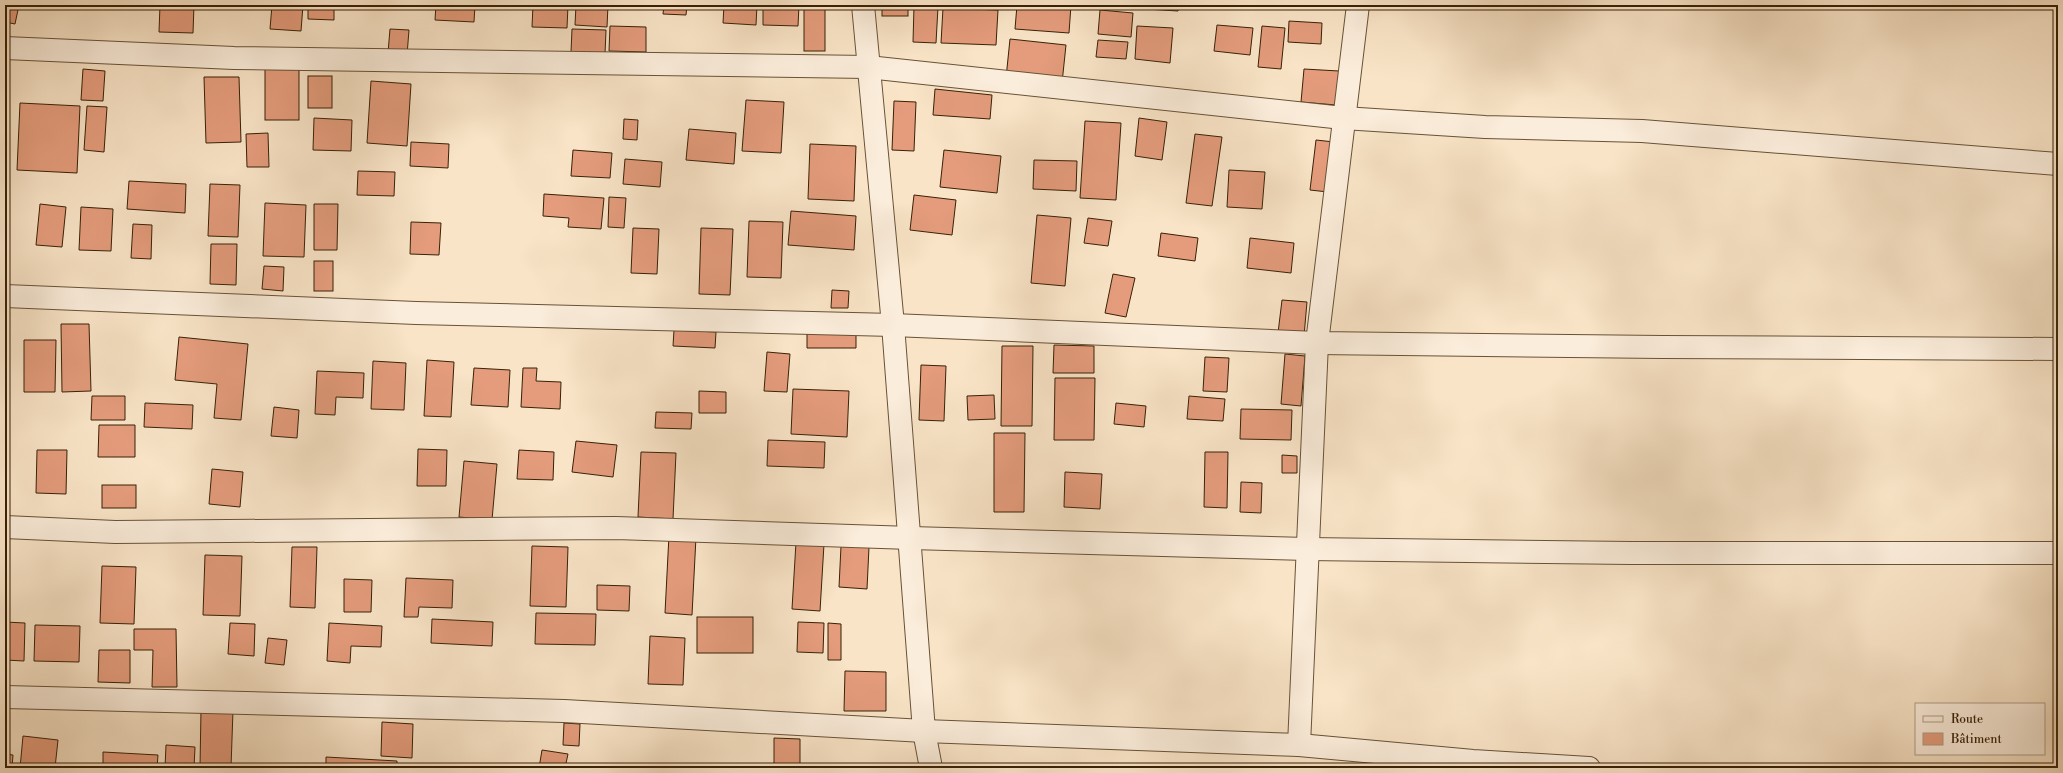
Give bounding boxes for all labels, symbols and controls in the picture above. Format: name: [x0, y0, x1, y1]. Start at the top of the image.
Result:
legend: [1915, 703, 2045, 755]
text: Route: [1951, 712, 1983, 727]
text: Bâtiment: [1950, 732, 2002, 747]

